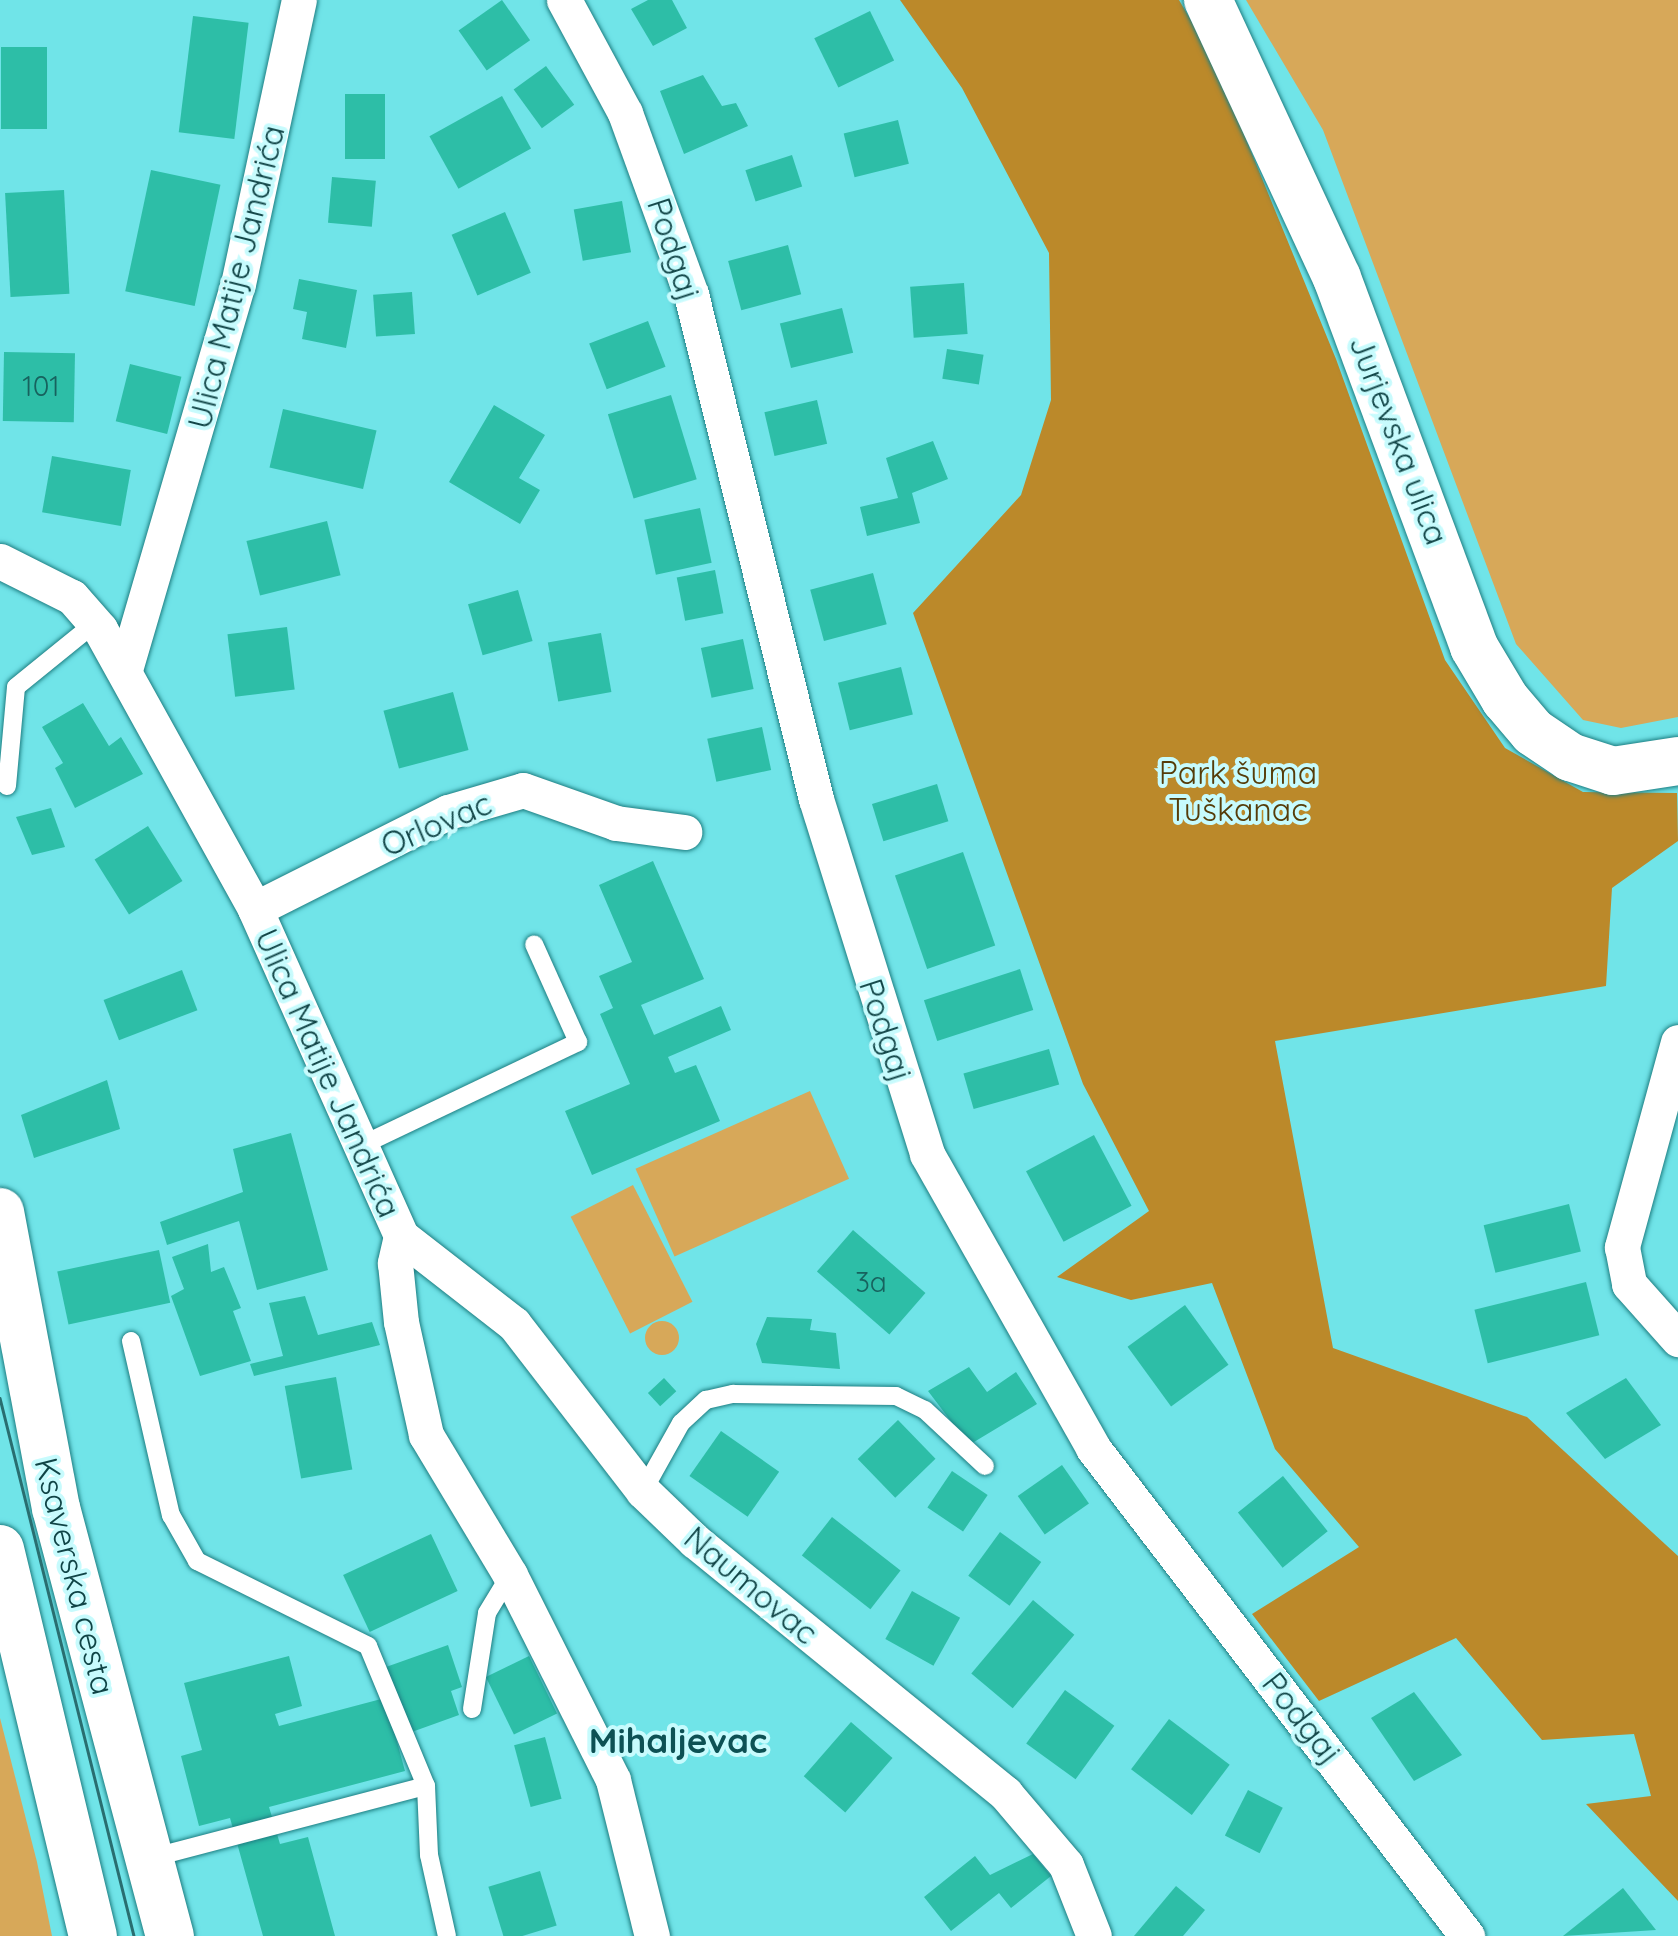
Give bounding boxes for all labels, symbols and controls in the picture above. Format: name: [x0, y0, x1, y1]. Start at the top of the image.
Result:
street label: Ulica Matije Jandrića: [180, 121, 292, 433]
street label: Podgaj: [639, 193, 709, 305]
street label: Jurjevska ulica: [1342, 330, 1456, 550]
house number: 101: [22, 369, 60, 403]
park label: Park šuma Tuškanac: [1159, 754, 1317, 829]
street label: Orlovac: [375, 784, 497, 864]
street label: Ulica Matije Jandrića: [247, 923, 409, 1223]
street label: Podgaj: [851, 974, 921, 1086]
house number: 3a: [855, 1265, 887, 1299]
street label: Ksaverska cesta: [27, 1453, 123, 1699]
street label: Naumovac: [677, 1518, 825, 1652]
street label: Podgaj: [1254, 1665, 1350, 1771]
district label: Mihaljevac: [589, 1719, 767, 1761]

